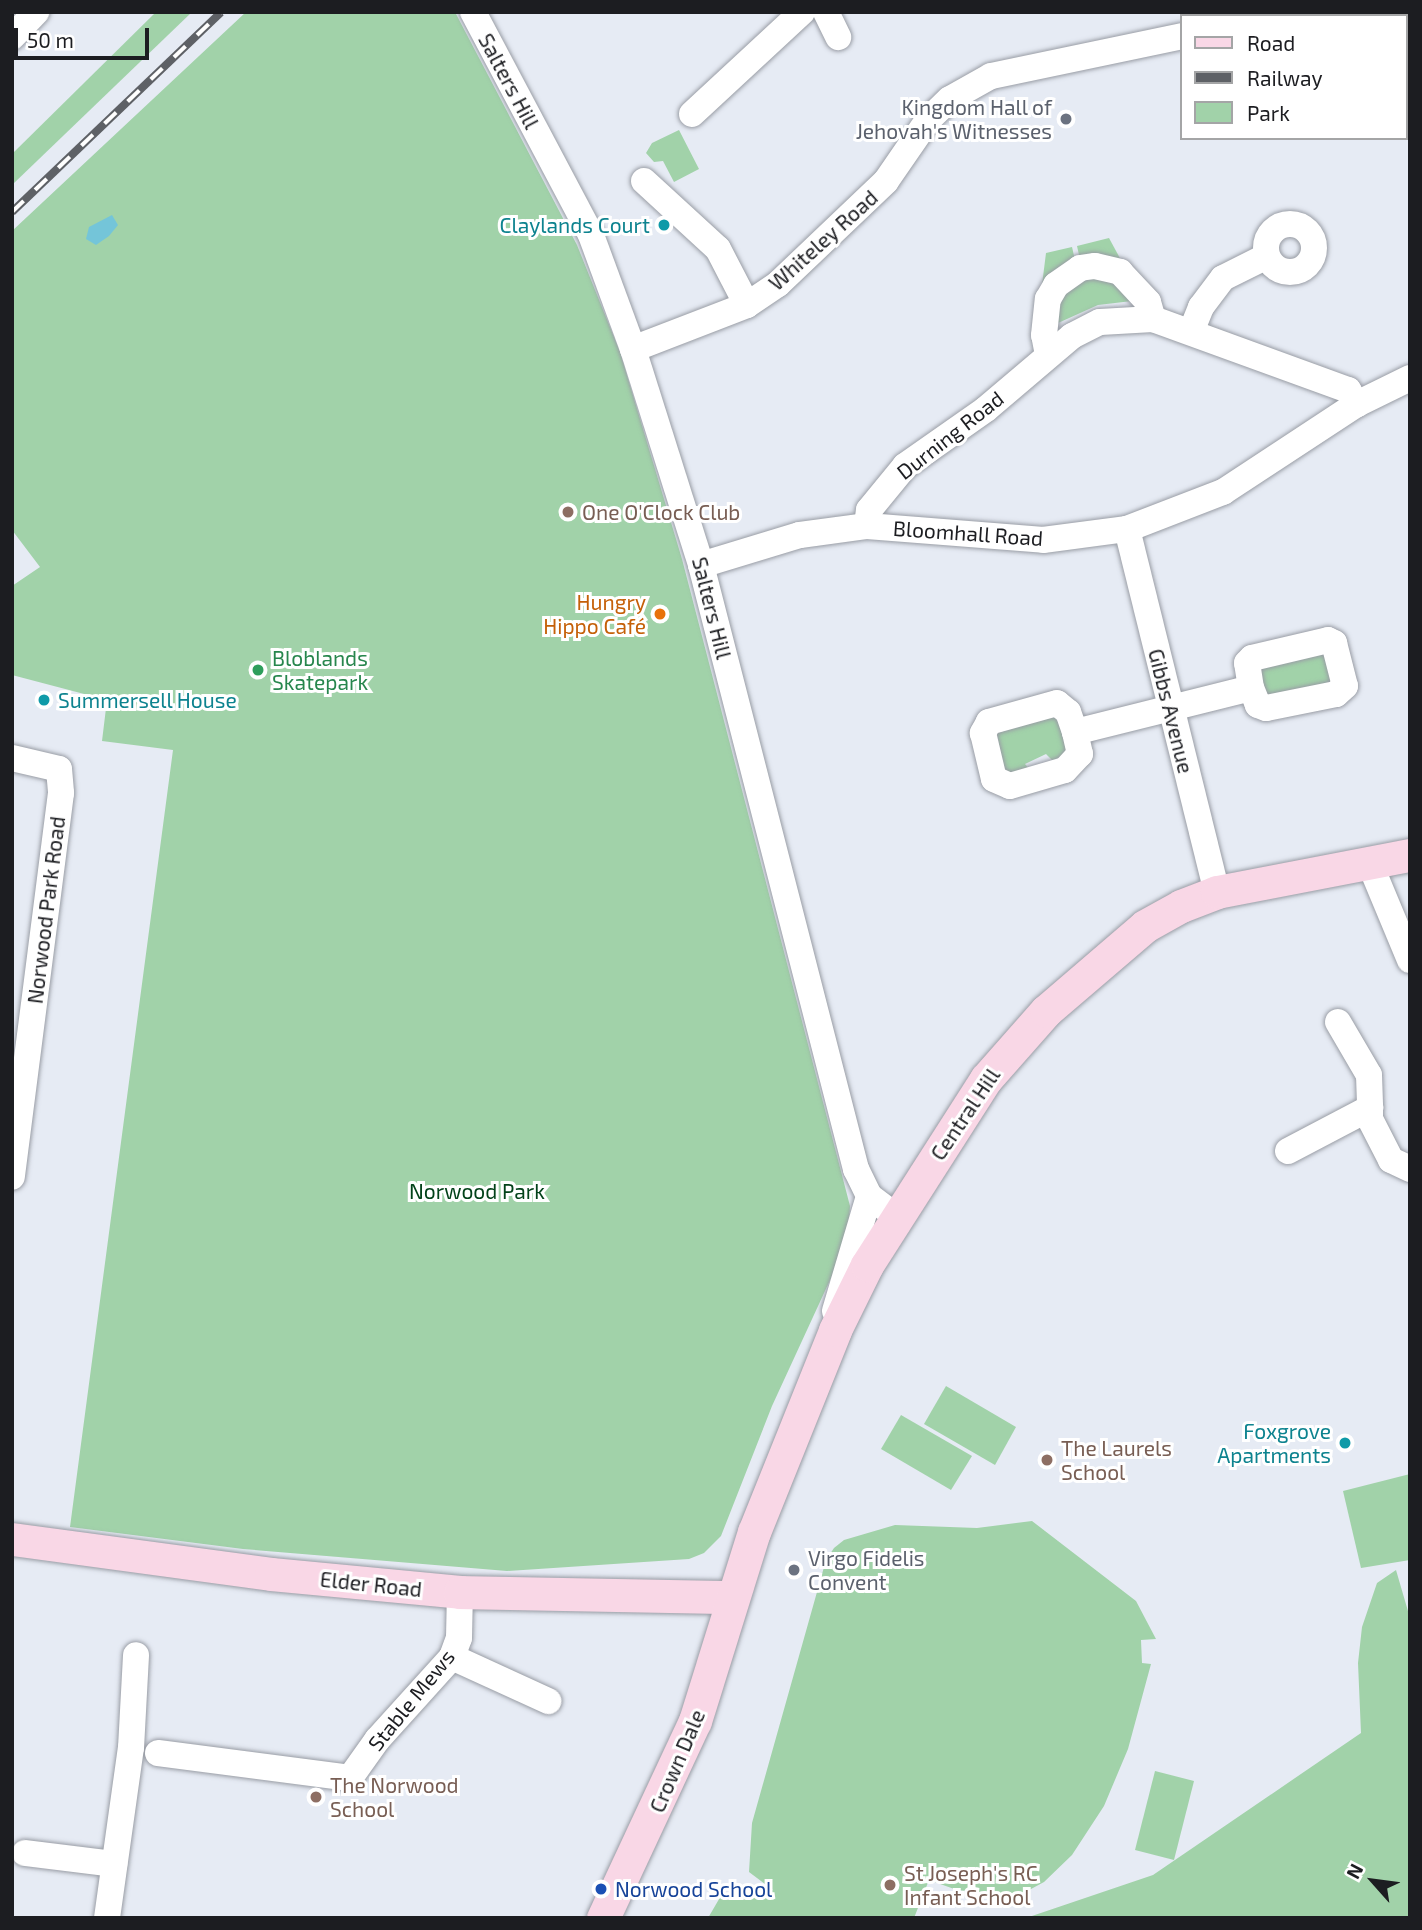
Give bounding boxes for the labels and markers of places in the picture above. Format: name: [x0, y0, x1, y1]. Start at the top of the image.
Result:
place label: Kingdom Hall of Jehovah's Witnesses: [855, 94, 1052, 144]
marker: Kingdom Hall of Jehovah's Witnesses: [1058, 111, 1074, 127]
place label: Claylands Court: [500, 212, 650, 238]
marker: Claylands Court: [656, 217, 672, 233]
place label: One O'Clock Club: [582, 499, 741, 525]
marker: One O'Clock Club: [560, 504, 576, 520]
place label: Hungry Hippo Café: [543, 589, 646, 639]
marker: Hungry Hippo Café: [652, 606, 668, 622]
place label: Bloblands Skatepark: [272, 645, 368, 695]
marker: Bloblands Skatepark: [250, 662, 266, 678]
place label: Summersell House: [58, 687, 237, 713]
marker: Summersell House: [36, 692, 52, 708]
place label: Foxgrove Apartments: [1217, 1418, 1331, 1468]
place label: The Laurels School: [1061, 1435, 1172, 1485]
marker: Foxgrove Apartments: [1337, 1435, 1353, 1451]
marker: The Laurels School: [1039, 1452, 1055, 1468]
place label: Virgo Fidelis Convent: [808, 1545, 925, 1595]
marker: Virgo Fidelis Convent: [786, 1562, 802, 1578]
place label: The Norwood School: [330, 1772, 459, 1822]
marker: The Norwood School: [308, 1789, 324, 1805]
place label: St Joseph's RC Infant School: [904, 1860, 1038, 1910]
place label: Norwood School: [615, 1876, 772, 1902]
marker: St Joseph's RC Infant School: [882, 1877, 898, 1893]
marker: Norwood School: [593, 1881, 609, 1897]

